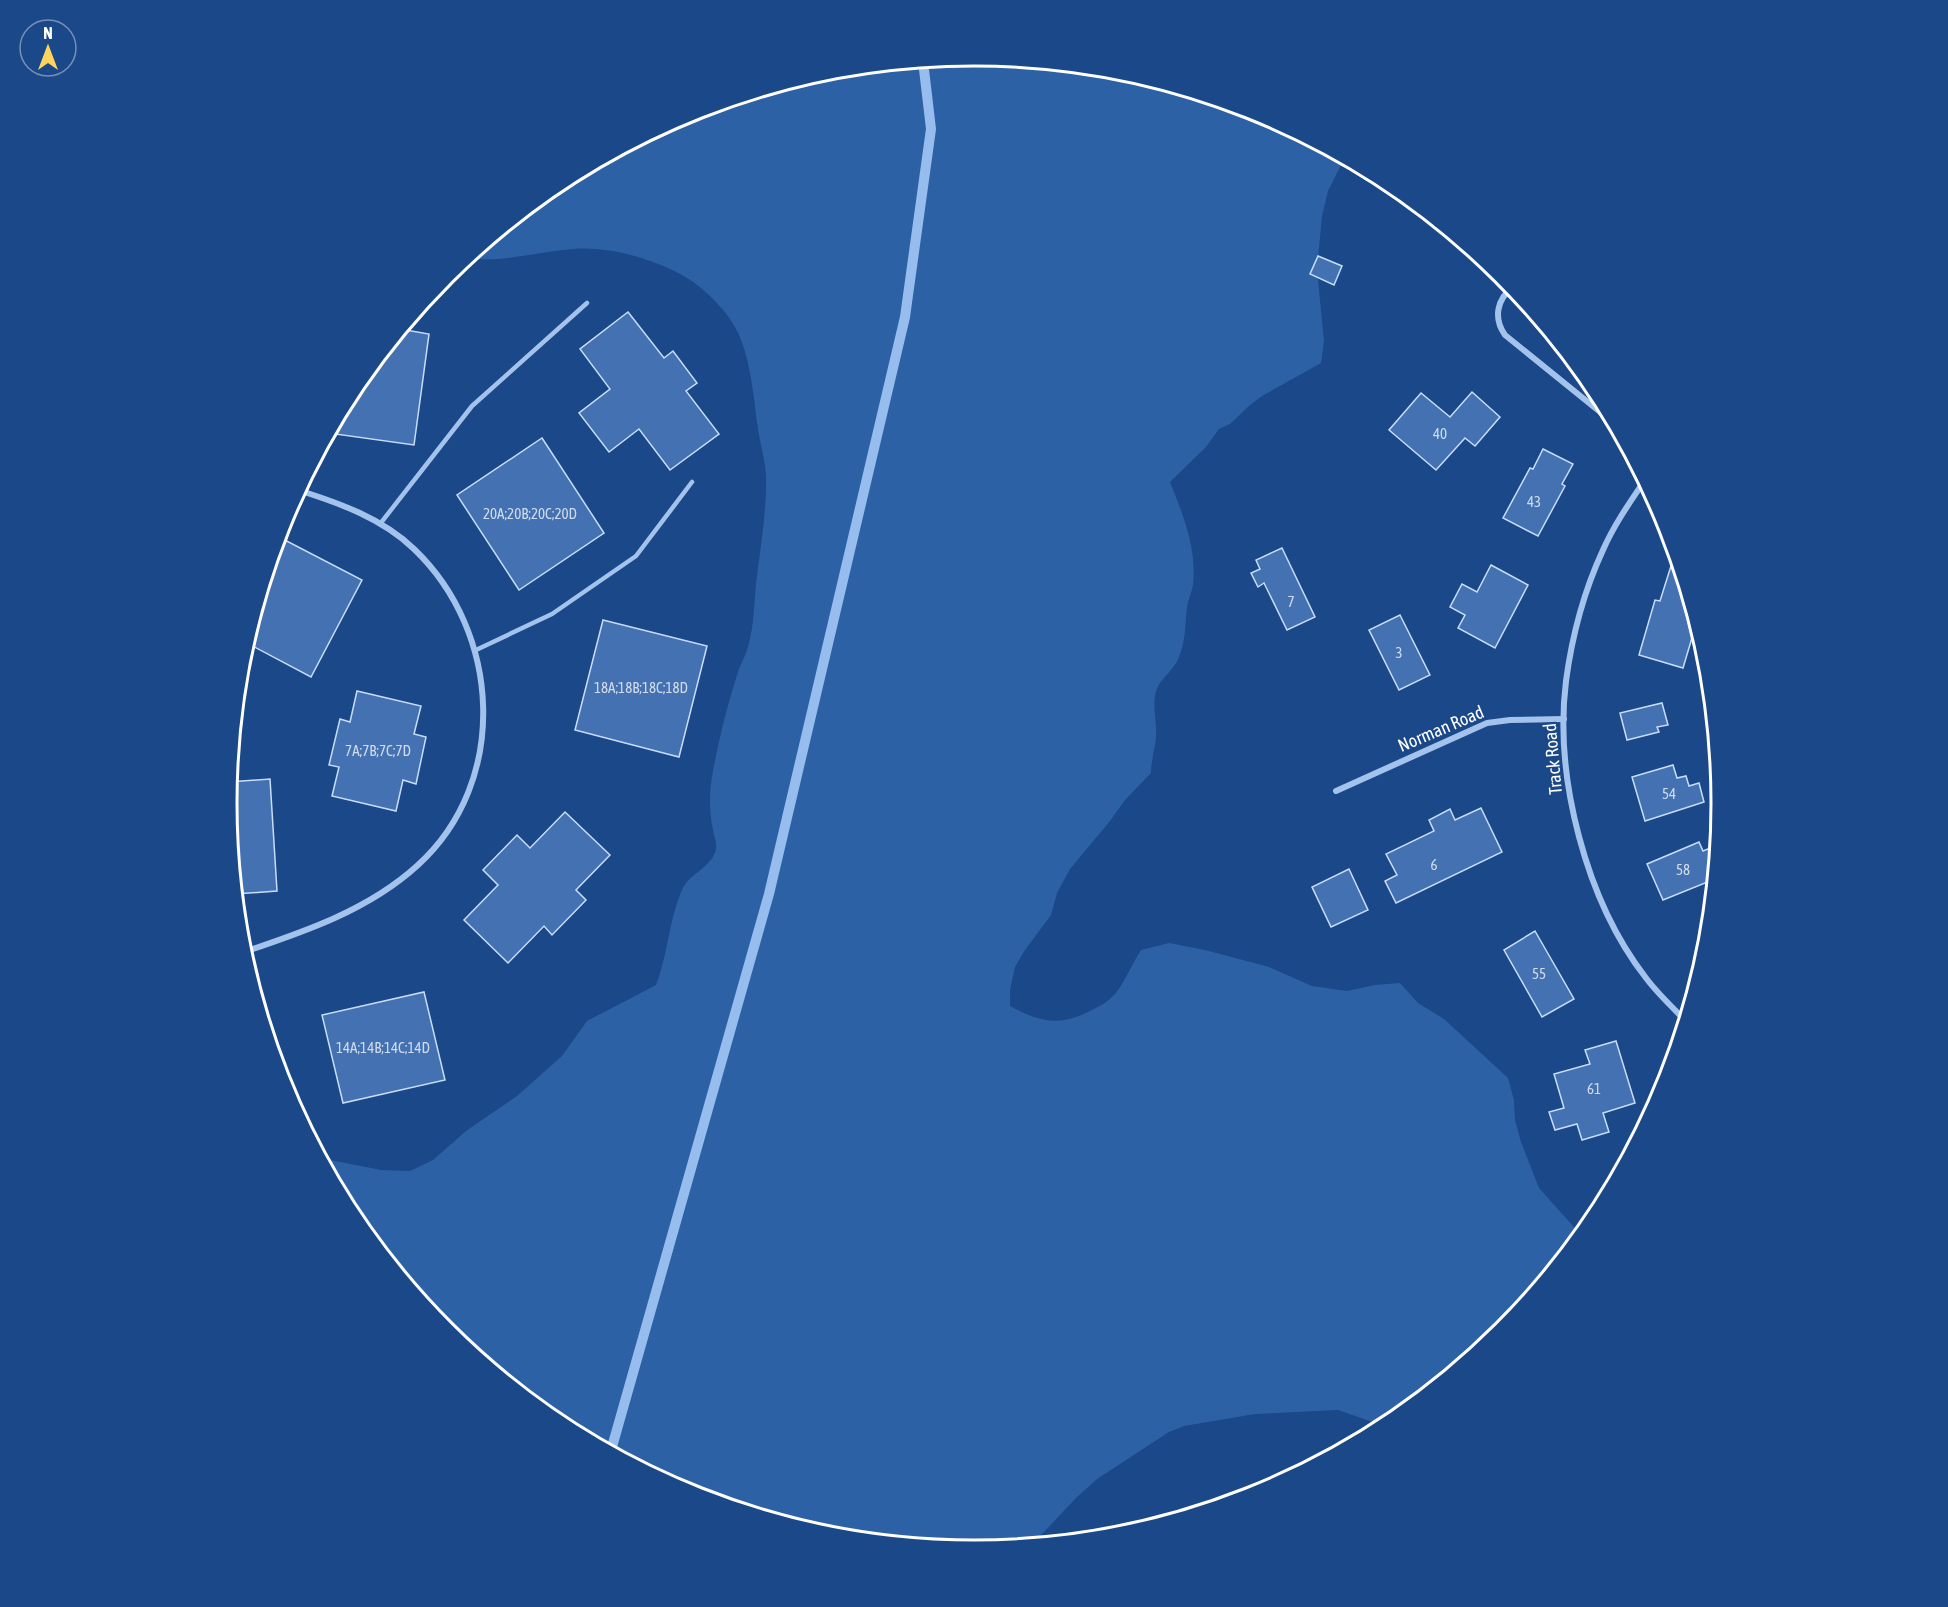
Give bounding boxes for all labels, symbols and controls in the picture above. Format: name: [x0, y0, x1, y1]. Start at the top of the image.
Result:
north arrow: [18, 18, 78, 78]
text: N: [43, 24, 53, 42]
house number: 40: [1433, 425, 1447, 442]
house number: 43: [1527, 493, 1541, 510]
house number: 20A;20B;20C;20D: [483, 505, 577, 522]
house number: 7: [1287, 593, 1295, 610]
house number: 3: [1395, 644, 1403, 661]
house number: 18A;18B;18C;18D: [594, 679, 688, 696]
street label: Norman Road: [1395, 701, 1487, 756]
street label: Track Road: [1539, 722, 1566, 796]
house number: 7A;7B;7C;7D: [345, 742, 411, 759]
house number: 54: [1662, 785, 1676, 802]
house number: 6: [1430, 856, 1438, 873]
house number: 58: [1676, 861, 1690, 878]
house number: 55: [1532, 965, 1546, 982]
house number: 14A;14B;14C;14D: [336, 1039, 430, 1056]
house number: 61: [1587, 1080, 1601, 1097]

